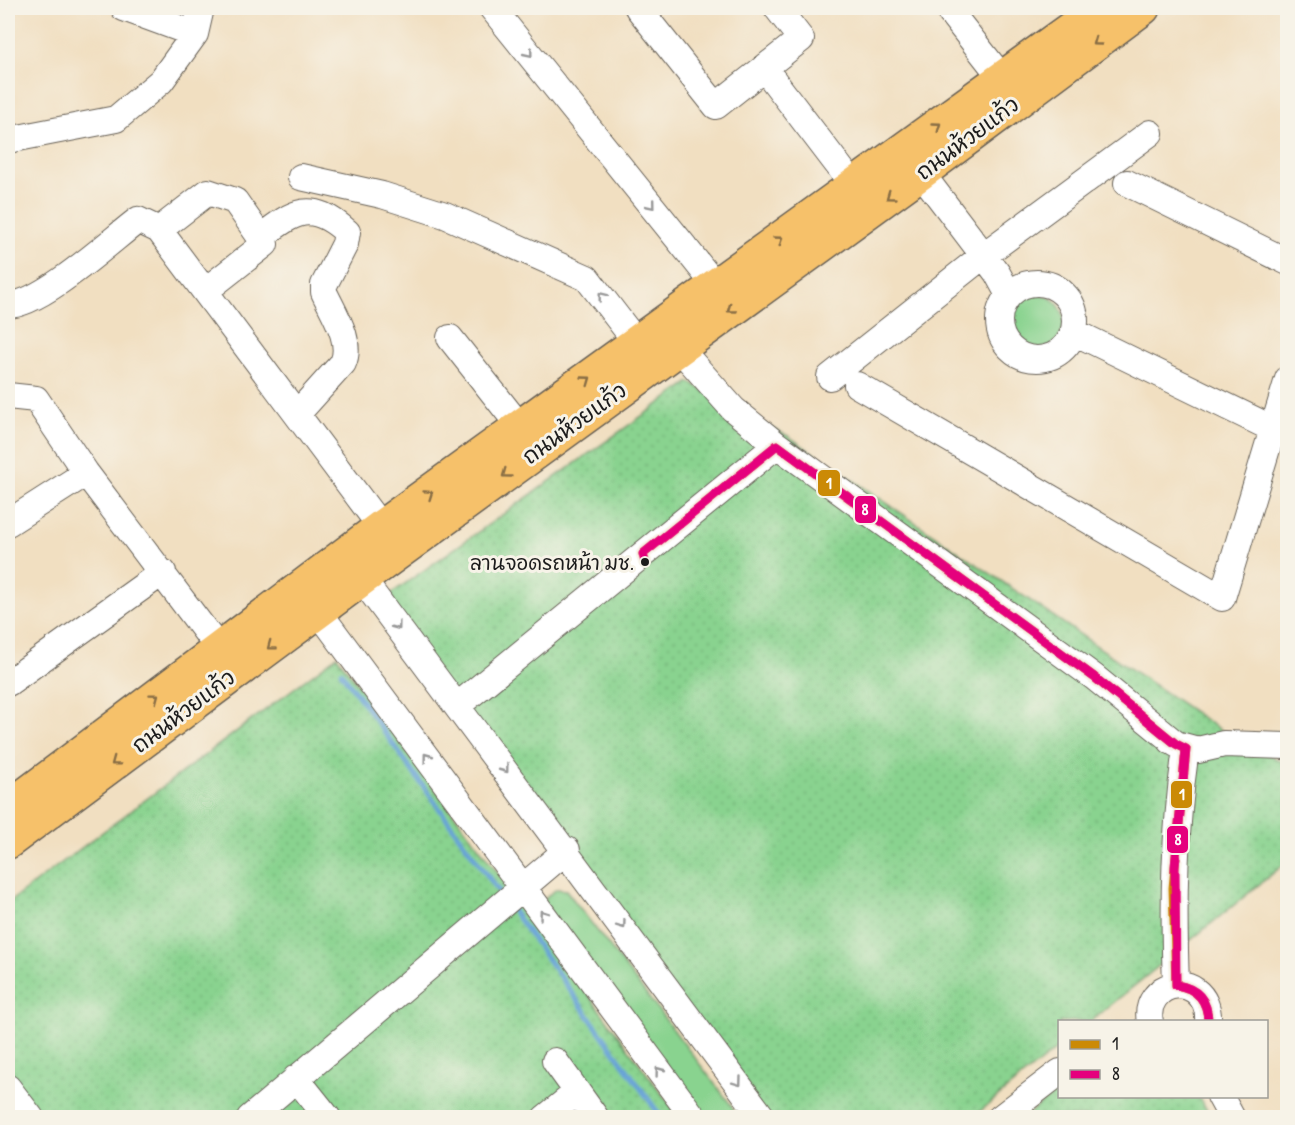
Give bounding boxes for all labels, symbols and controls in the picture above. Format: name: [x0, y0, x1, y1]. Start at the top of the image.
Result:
one-way arrow: [1091, 35, 1102, 46]
one-way arrow: [521, 46, 532, 57]
street label: ถนนห้วยแก้ว: [909, 89, 1025, 187]
one-way arrow: [930, 122, 941, 133]
one-way arrow: [885, 188, 896, 199]
one-way arrow: [644, 198, 655, 209]
one-way arrow: [772, 236, 783, 247]
one-way arrow: [598, 292, 609, 303]
one-way arrow: [727, 302, 738, 313]
street label: ถนนห้วยแก้ว: [516, 375, 632, 471]
one-way arrow: [581, 376, 592, 387]
one-way arrow: [501, 466, 512, 477]
line badge: 1: [817, 469, 841, 497]
text: 1: [826, 472, 832, 494]
one-way arrow: [422, 490, 433, 501]
line badge: 8: [854, 495, 877, 524]
text: 8: [862, 498, 869, 520]
place label: ลานจอดรถหน้า มช.: [470, 549, 634, 576]
marker: ลานจอดรถหน้า มช.: [639, 556, 651, 568]
one-way arrow: [390, 619, 401, 630]
one-way arrow: [267, 638, 278, 649]
street label: ถนนห้วยแก้ว: [125, 662, 241, 760]
one-way arrow: [149, 693, 160, 704]
one-way arrow: [423, 753, 434, 764]
one-way arrow: [110, 755, 121, 766]
one-way arrow: [498, 763, 509, 774]
line badge: 1: [1170, 780, 1193, 809]
text: 1: [1179, 783, 1185, 805]
line badge: 8: [1166, 825, 1189, 854]
text: 8: [1175, 828, 1182, 850]
one-way arrow: [539, 909, 550, 920]
one-way arrow: [615, 919, 626, 930]
legend: [1058, 1020, 1268, 1098]
text: 1: [1112, 1031, 1119, 1056]
text: 8: [1112, 1061, 1120, 1086]
one-way arrow: [655, 1067, 666, 1078]
one-way arrow: [730, 1076, 741, 1087]

